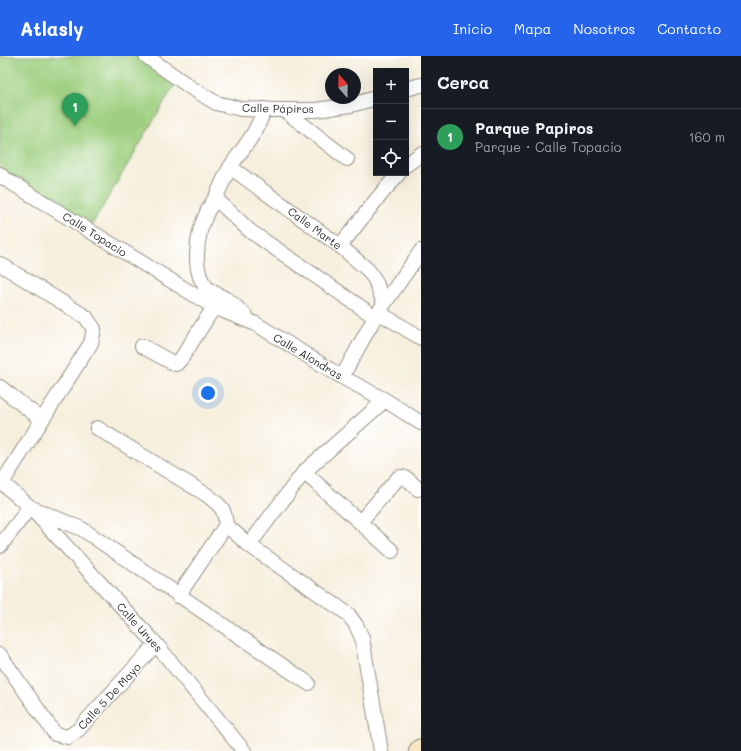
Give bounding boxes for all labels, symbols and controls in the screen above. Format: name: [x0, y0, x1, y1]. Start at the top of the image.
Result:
text: Atlasly: [20, 16, 83, 41]
text: Inicio: [453, 19, 492, 38]
text: Mapa: [514, 19, 551, 38]
text: Nosotros: [573, 19, 635, 38]
text: Contacto: [657, 19, 721, 38]
north arrow: [325, 68, 361, 104]
map controls: [373, 68, 409, 176]
button: +: [373, 68, 409, 104]
text: Cerca: [437, 71, 489, 93]
pin: 1: [62, 93, 88, 126]
street label: Calle Pápiros: [242, 100, 314, 116]
button: −: [373, 104, 409, 140]
text: Parque Papiros: [475, 118, 593, 138]
text: 1: [447, 128, 453, 145]
text: 160 m: [689, 128, 725, 145]
text: Parque · Calle Topacio: [475, 138, 622, 155]
button: locate: [373, 140, 409, 176]
street label: Calle Marte: [285, 203, 345, 253]
street label: Calle Topacio: [60, 208, 130, 260]
street label: Calle Alondras: [271, 329, 345, 383]
your location: [198, 383, 218, 403]
street label: Calle Urues: [114, 599, 166, 655]
street label: Calle 5 De Mayo: [74, 659, 144, 733]

